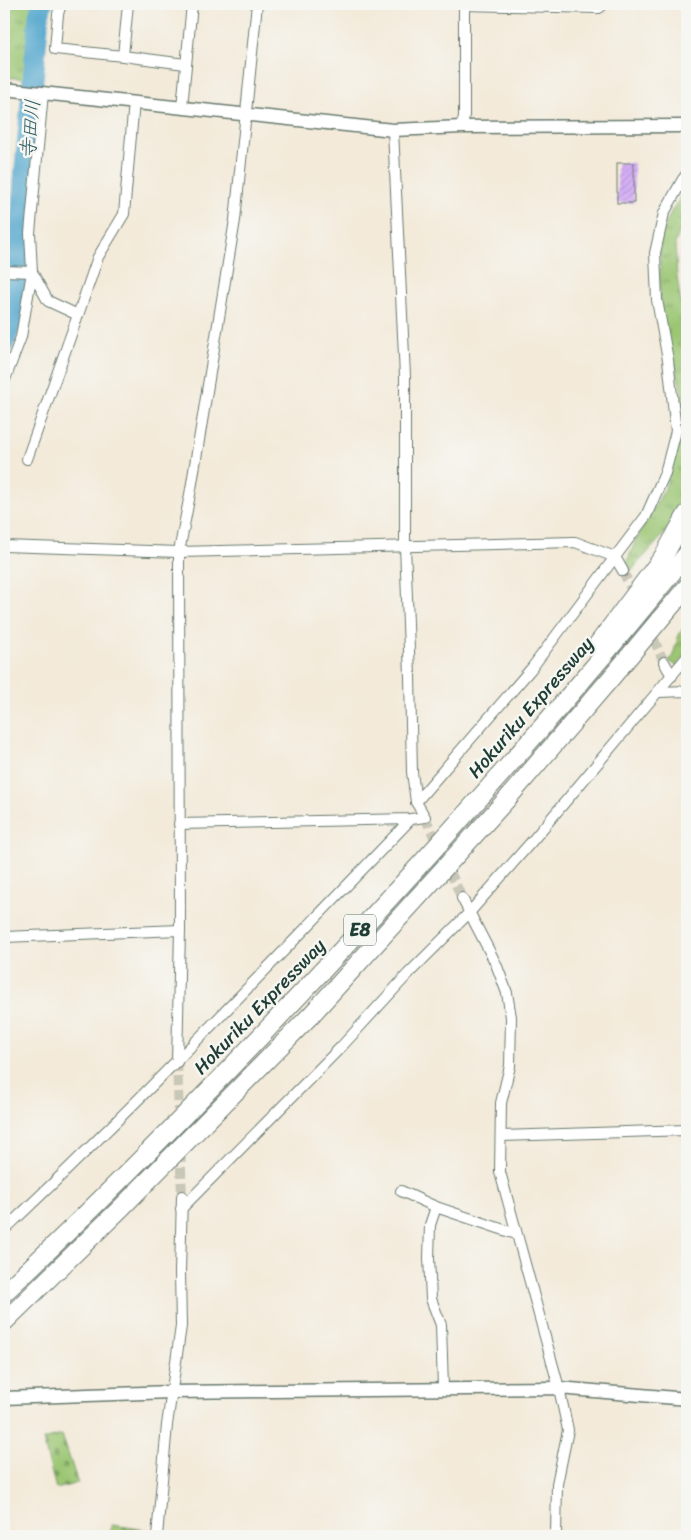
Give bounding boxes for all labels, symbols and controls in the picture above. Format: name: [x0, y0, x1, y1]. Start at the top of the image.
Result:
water label: 寺田川: [10, 98, 51, 160]
street label: Hokuriku Expressway: [459, 629, 602, 786]
road number: E8: [344, 914, 376, 946]
street label: Hokuriku Expressway: [185, 930, 334, 1082]

